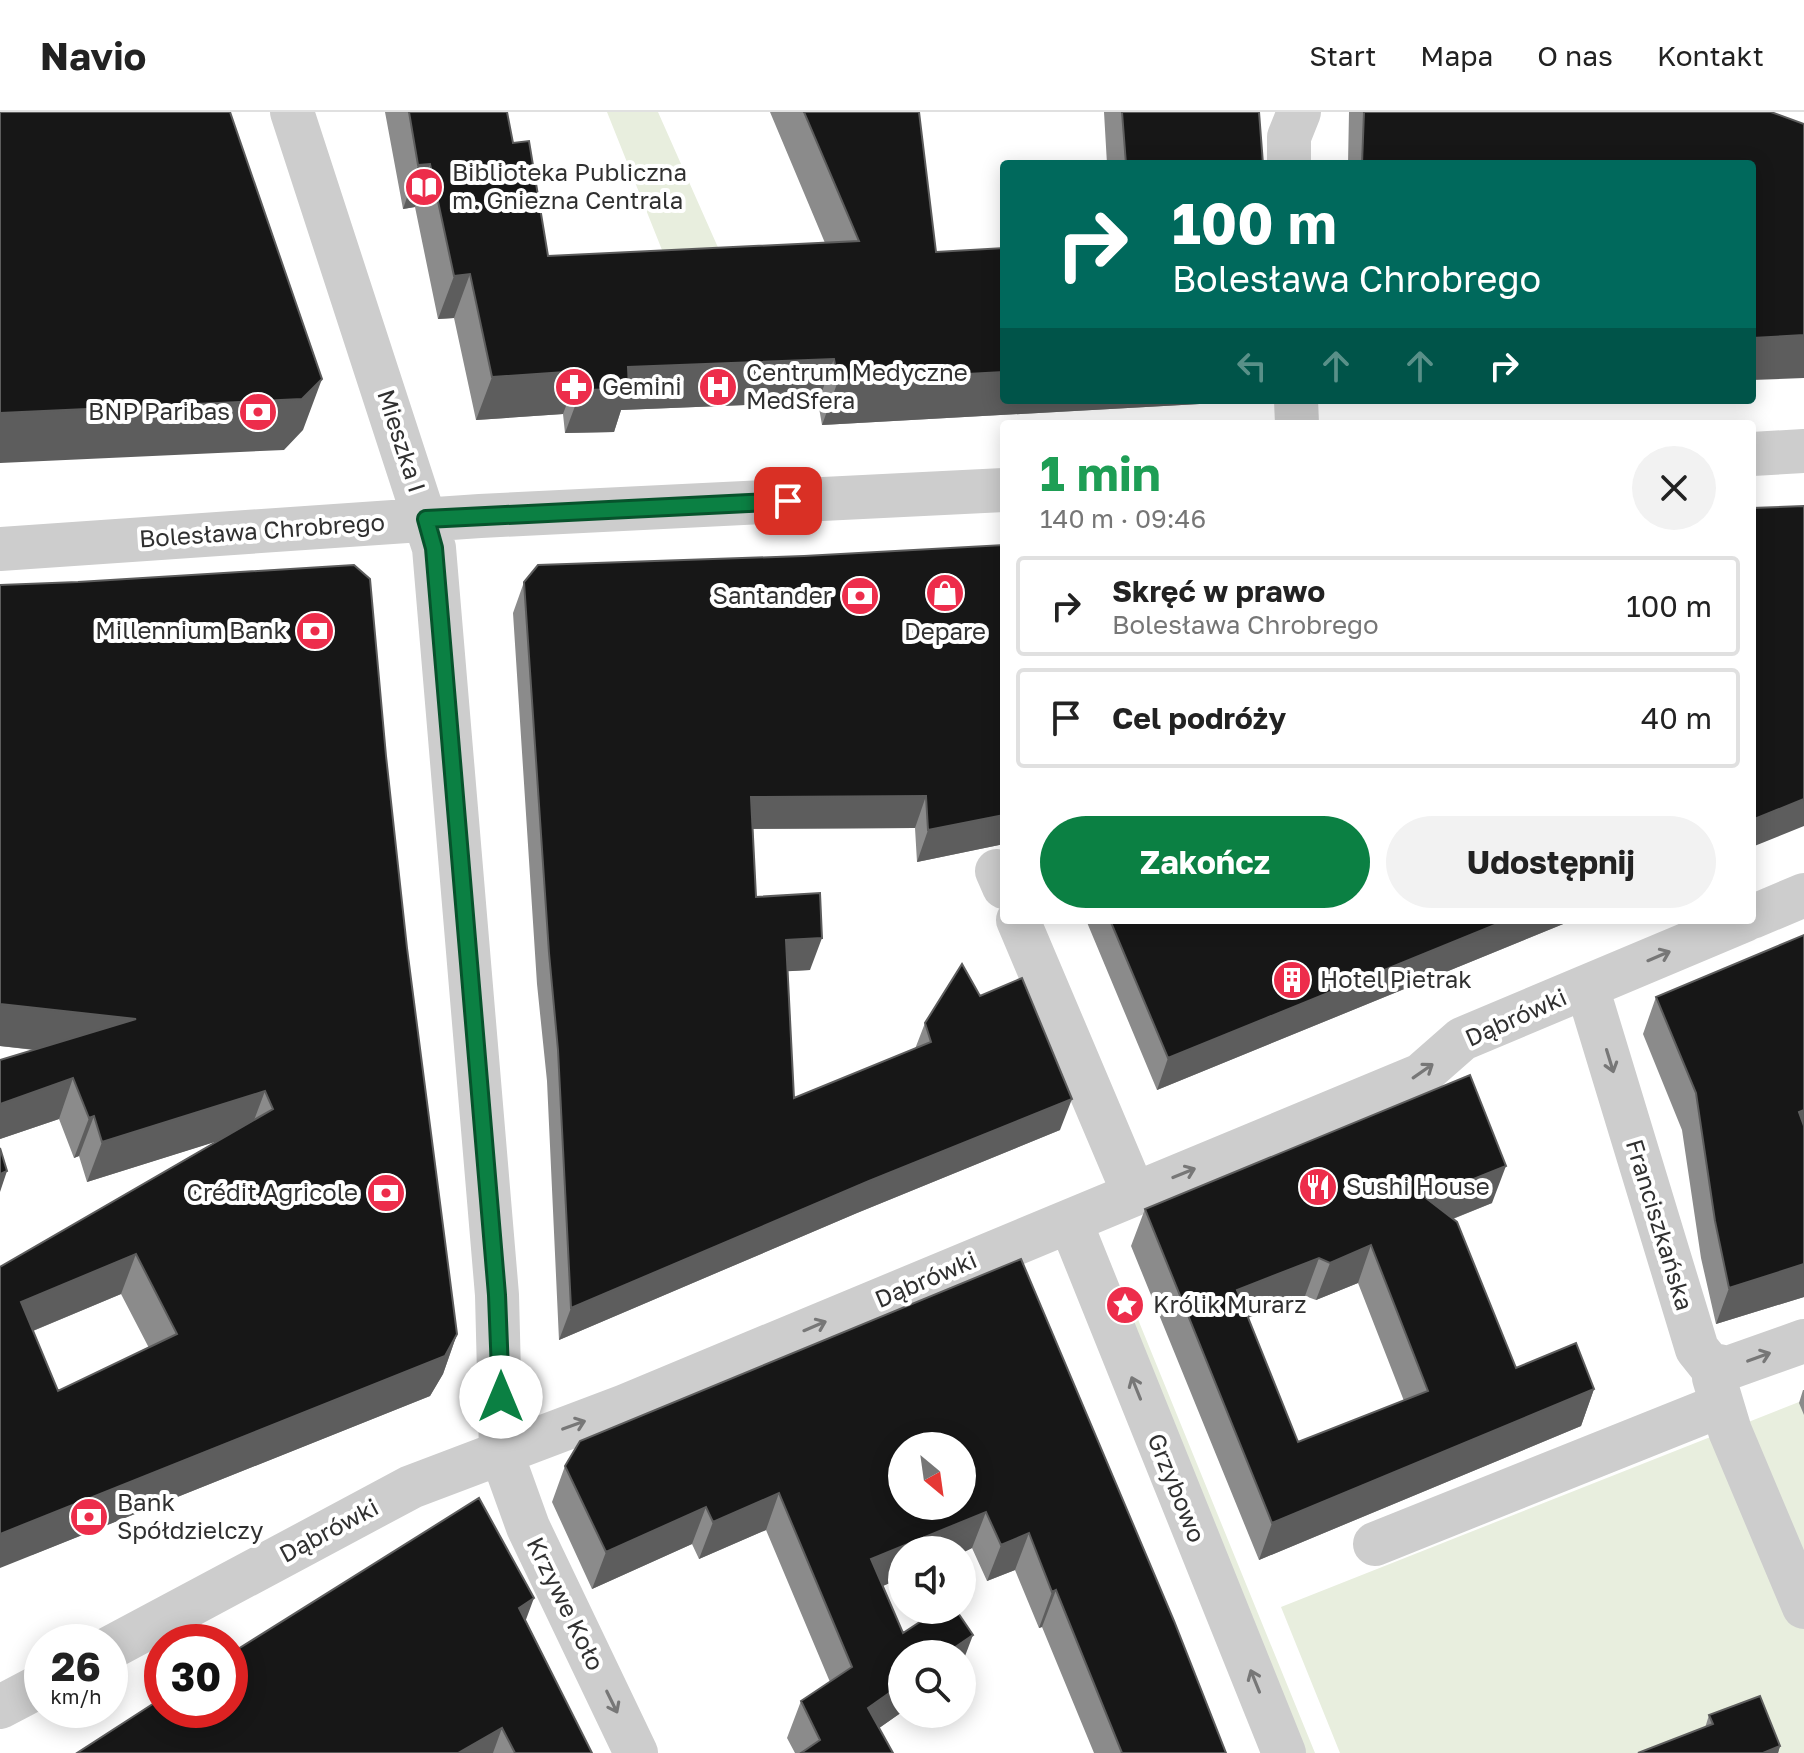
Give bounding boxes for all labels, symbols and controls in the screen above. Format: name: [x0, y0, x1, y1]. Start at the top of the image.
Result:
text: Navio: [40, 33, 146, 78]
text: Start: [1309, 39, 1376, 72]
text: Mapa: [1420, 39, 1493, 72]
text: O nas: [1537, 39, 1613, 72]
text: Kontakt: [1657, 39, 1764, 72]
place label: Biblioteka Publiczna m. Gniezna Centrala: [452, 157, 687, 214]
library icon: Biblioteka Publiczna m. Gniezna Centrala: [403, 166, 445, 208]
text: 100 m: [1172, 189, 1337, 256]
icon: right: [1040, 192, 1144, 296]
text: Bolesława Chrobrego: [1172, 257, 1541, 300]
icon: left: [1230, 344, 1274, 388]
icon: ahead: [1314, 344, 1358, 388]
icon: ahead: [1398, 344, 1442, 388]
icon: right: [1482, 344, 1526, 388]
place label: Centrum Medyczne MedSfera: [746, 357, 968, 414]
pharmacy icon: Gemini: [553, 366, 595, 408]
hospital icon: Centrum Medyczne MedSfera: [697, 366, 739, 408]
place label: Gemini: [602, 371, 682, 400]
street label: Mieszka I: [372, 385, 433, 496]
bank icon: BNP Paribas: [237, 391, 279, 433]
place label: BNP Paribas: [88, 396, 230, 425]
text: 1 min: [1040, 444, 1161, 502]
button: close: [1632, 446, 1716, 530]
pin: [754, 467, 822, 535]
icon: arrive: [766, 479, 810, 523]
text: 140 m · 09:46: [1040, 503, 1206, 534]
street label: Bolesława Chrobrego: [138, 506, 386, 553]
shop icon: Depare: [924, 572, 966, 614]
text: Skręć w prawo: [1112, 573, 1325, 609]
bank icon: Santander: [839, 575, 881, 617]
place label: Santander: [713, 580, 832, 609]
icon: right: [1044, 584, 1088, 628]
text: 100 m: [1626, 588, 1712, 624]
text: Bolesława Chrobrego: [1112, 609, 1379, 640]
bank icon: Millennium Bank: [294, 610, 336, 652]
place label: Millennium Bank: [95, 615, 287, 644]
place label: Depare: [904, 616, 986, 645]
icon: arrive: [1044, 696, 1088, 740]
text: Cel podróży: [1112, 700, 1286, 736]
text: 40 m: [1641, 700, 1712, 736]
button: Zakończ: [1040, 816, 1370, 908]
button: Udostępnij: [1386, 816, 1716, 908]
one-way arrow: [1646, 948, 1671, 962]
building icon: Hotel Pietrak: [1271, 959, 1313, 1001]
place label: Hotel Pietrak: [1320, 964, 1472, 993]
street label: Dąbrówki: [1460, 981, 1571, 1052]
one-way arrow: [1603, 1048, 1618, 1074]
one-way arrow: [1412, 1063, 1433, 1080]
street label: Franciszkańska: [1621, 1135, 1700, 1314]
one-way arrow: [1171, 1165, 1196, 1180]
restaurant icon: Sushi House: [1297, 1166, 1339, 1208]
place label: Sushi House: [1346, 1171, 1490, 1200]
bank icon: Crédit Agricole: [365, 1172, 407, 1214]
place label: Crédit Agricole: [187, 1177, 358, 1206]
street label: Dąbrówki: [870, 1244, 981, 1313]
place icon: Królik Murarz: [1104, 1284, 1146, 1326]
place label: Królik Murarz: [1153, 1289, 1306, 1318]
one-way arrow: [802, 1318, 827, 1333]
one-way arrow: [1746, 1349, 1771, 1363]
position arrow: [459, 1355, 543, 1439]
one-way arrow: [1127, 1376, 1142, 1401]
one-way arrow: [562, 1417, 586, 1431]
street label: Grzybowo: [1142, 1429, 1212, 1546]
north arrow: [888, 1432, 976, 1520]
map controls: [888, 1432, 976, 1728]
place label: Bank Spółdzielczy: [117, 1487, 263, 1544]
street label: Dąbrówki: [274, 1492, 383, 1568]
bank icon: Bank Spółdzielczy: [68, 1496, 110, 1538]
street label: Krzywe Koło: [522, 1532, 611, 1675]
button: sound: [888, 1536, 976, 1624]
speed limit sign: 30: [144, 1624, 248, 1728]
button: search: [888, 1640, 976, 1728]
text: 26: [51, 1642, 101, 1690]
one-way arrow: [1247, 1669, 1261, 1694]
text: km/h: [51, 1684, 101, 1708]
one-way arrow: [605, 1690, 620, 1714]

